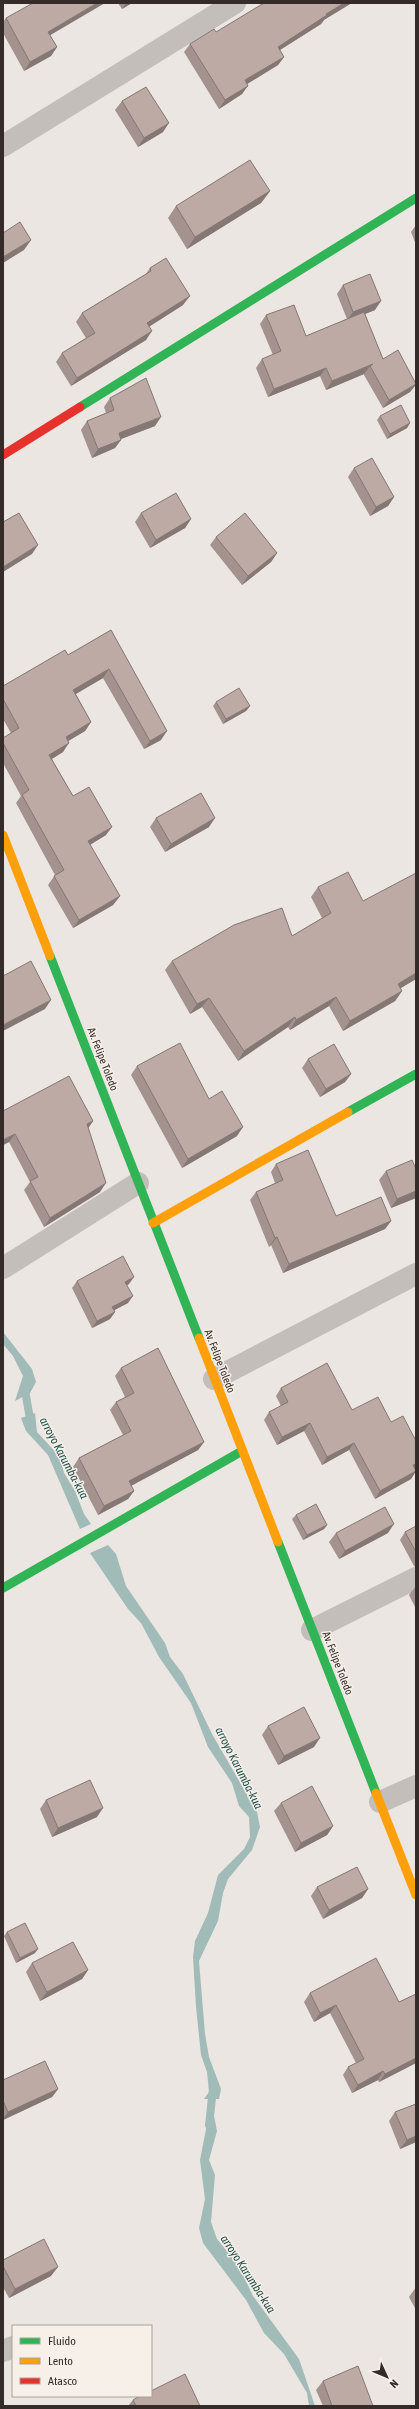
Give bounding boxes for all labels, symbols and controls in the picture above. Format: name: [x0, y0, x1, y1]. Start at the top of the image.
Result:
street label: Av. Felipe Toledo: [85, 1026, 121, 1092]
street label: Av. Felipe Toledo: [202, 1328, 238, 1394]
water label: arroyo Karumba-kua: [37, 1415, 92, 1501]
street label: Av. Felipe Toledo: [320, 1630, 356, 1696]
water label: arroyo Karumba-kua: [212, 1725, 266, 1812]
water label: arroyo Karumba-kua: [218, 2232, 279, 2316]
legend: [12, 2325, 152, 2397]
text: Fluido: [48, 2334, 76, 2348]
text: Lento: [48, 2354, 73, 2368]
north arrow: [367, 2357, 407, 2397]
text: Atasco: [48, 2374, 78, 2388]
text: N: [388, 2377, 401, 2390]

